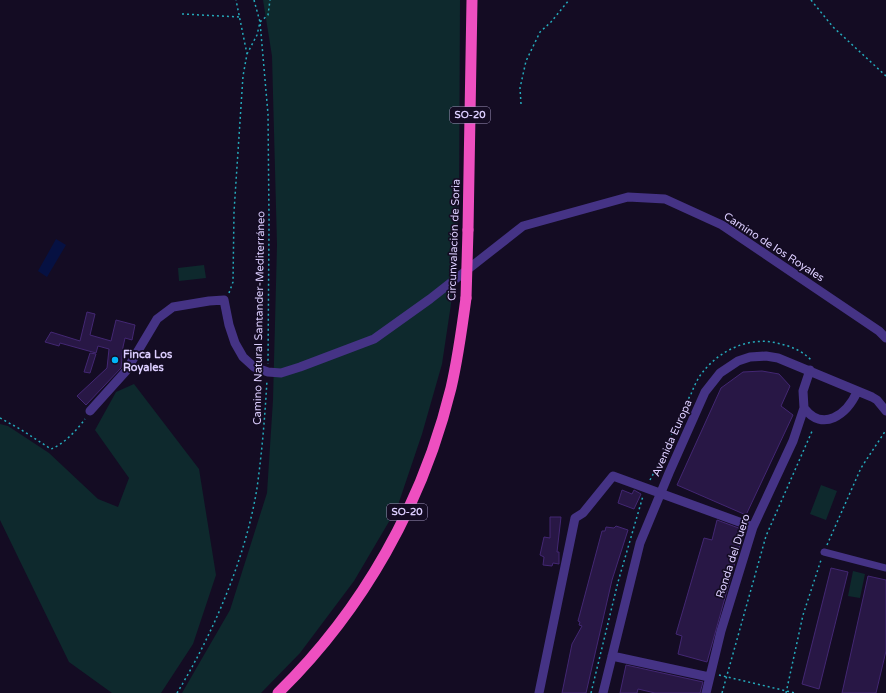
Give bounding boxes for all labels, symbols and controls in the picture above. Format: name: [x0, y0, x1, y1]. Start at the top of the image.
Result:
road number: SO-20: [450, 107, 490, 123]
street label: Circunvalación de Soria: [445, 179, 463, 301]
street label: Camino de los Royales: [721, 210, 827, 284]
street label: Camino Natural Santander-Mediterráneo: [251, 211, 267, 425]
place label: Finca Los Royales: [123, 348, 173, 375]
marker: Finca Los Royales: [110, 355, 120, 365]
street label: Avenida Europa: [649, 398, 695, 478]
road number: SO-20: [387, 504, 427, 520]
street label: Ronda del Duero: [713, 512, 753, 600]

